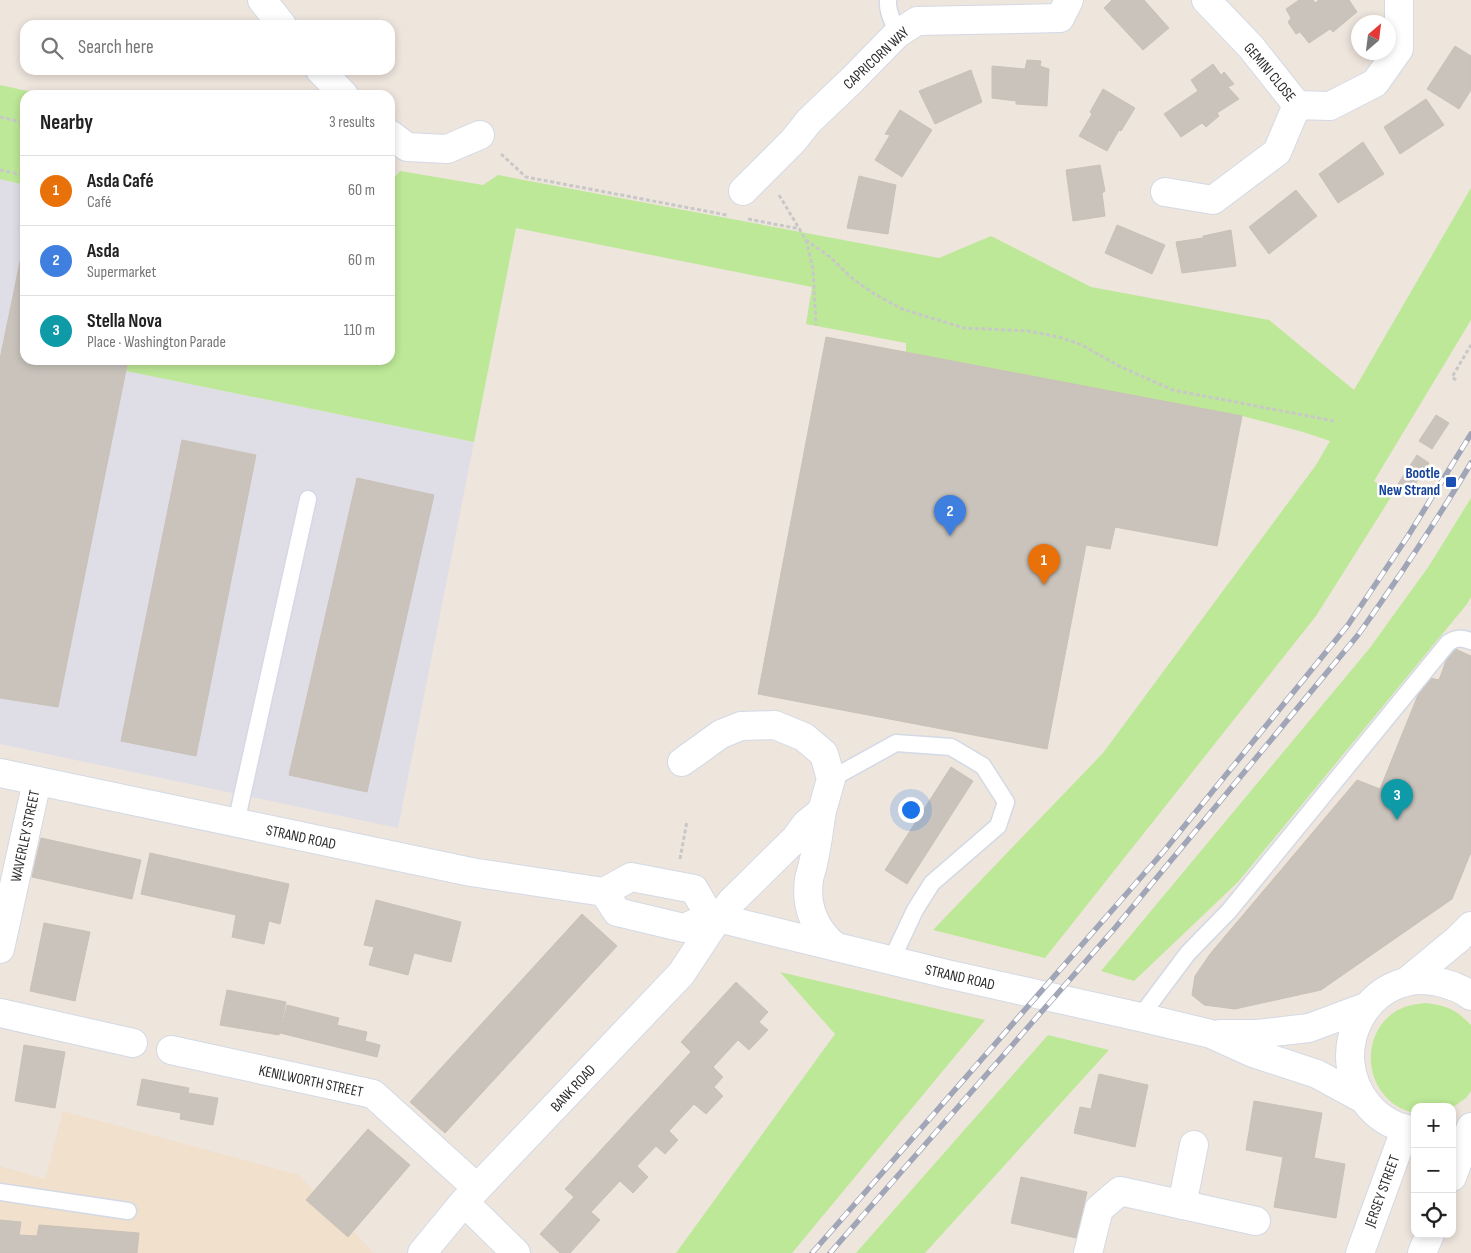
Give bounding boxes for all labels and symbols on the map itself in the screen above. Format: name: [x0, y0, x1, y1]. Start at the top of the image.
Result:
north arrow: [1351, 15, 1396, 60]
street label: CAPRICORN WAY: [840, 23, 914, 94]
street label: GEMINI CLOSE: [1239, 39, 1300, 106]
place label: Bootle New Strand: [1379, 464, 1440, 500]
marker: Bootle New Strand: [1444, 475, 1458, 489]
pin: 2: [934, 495, 966, 536]
pin: 1: [1028, 544, 1060, 585]
pin: 3: [1381, 779, 1413, 820]
street label: WAVERLEY STREET: [6, 788, 44, 884]
your location: [898, 797, 924, 823]
street label: STRAND ROAD: [264, 821, 338, 854]
street label: STRAND ROAD: [923, 960, 997, 995]
street label: KENILWORTH STREET: [257, 1061, 365, 1102]
street label: BANK ROAD: [547, 1061, 600, 1116]
street label: JERSEY STREET: [1360, 1153, 1404, 1231]

